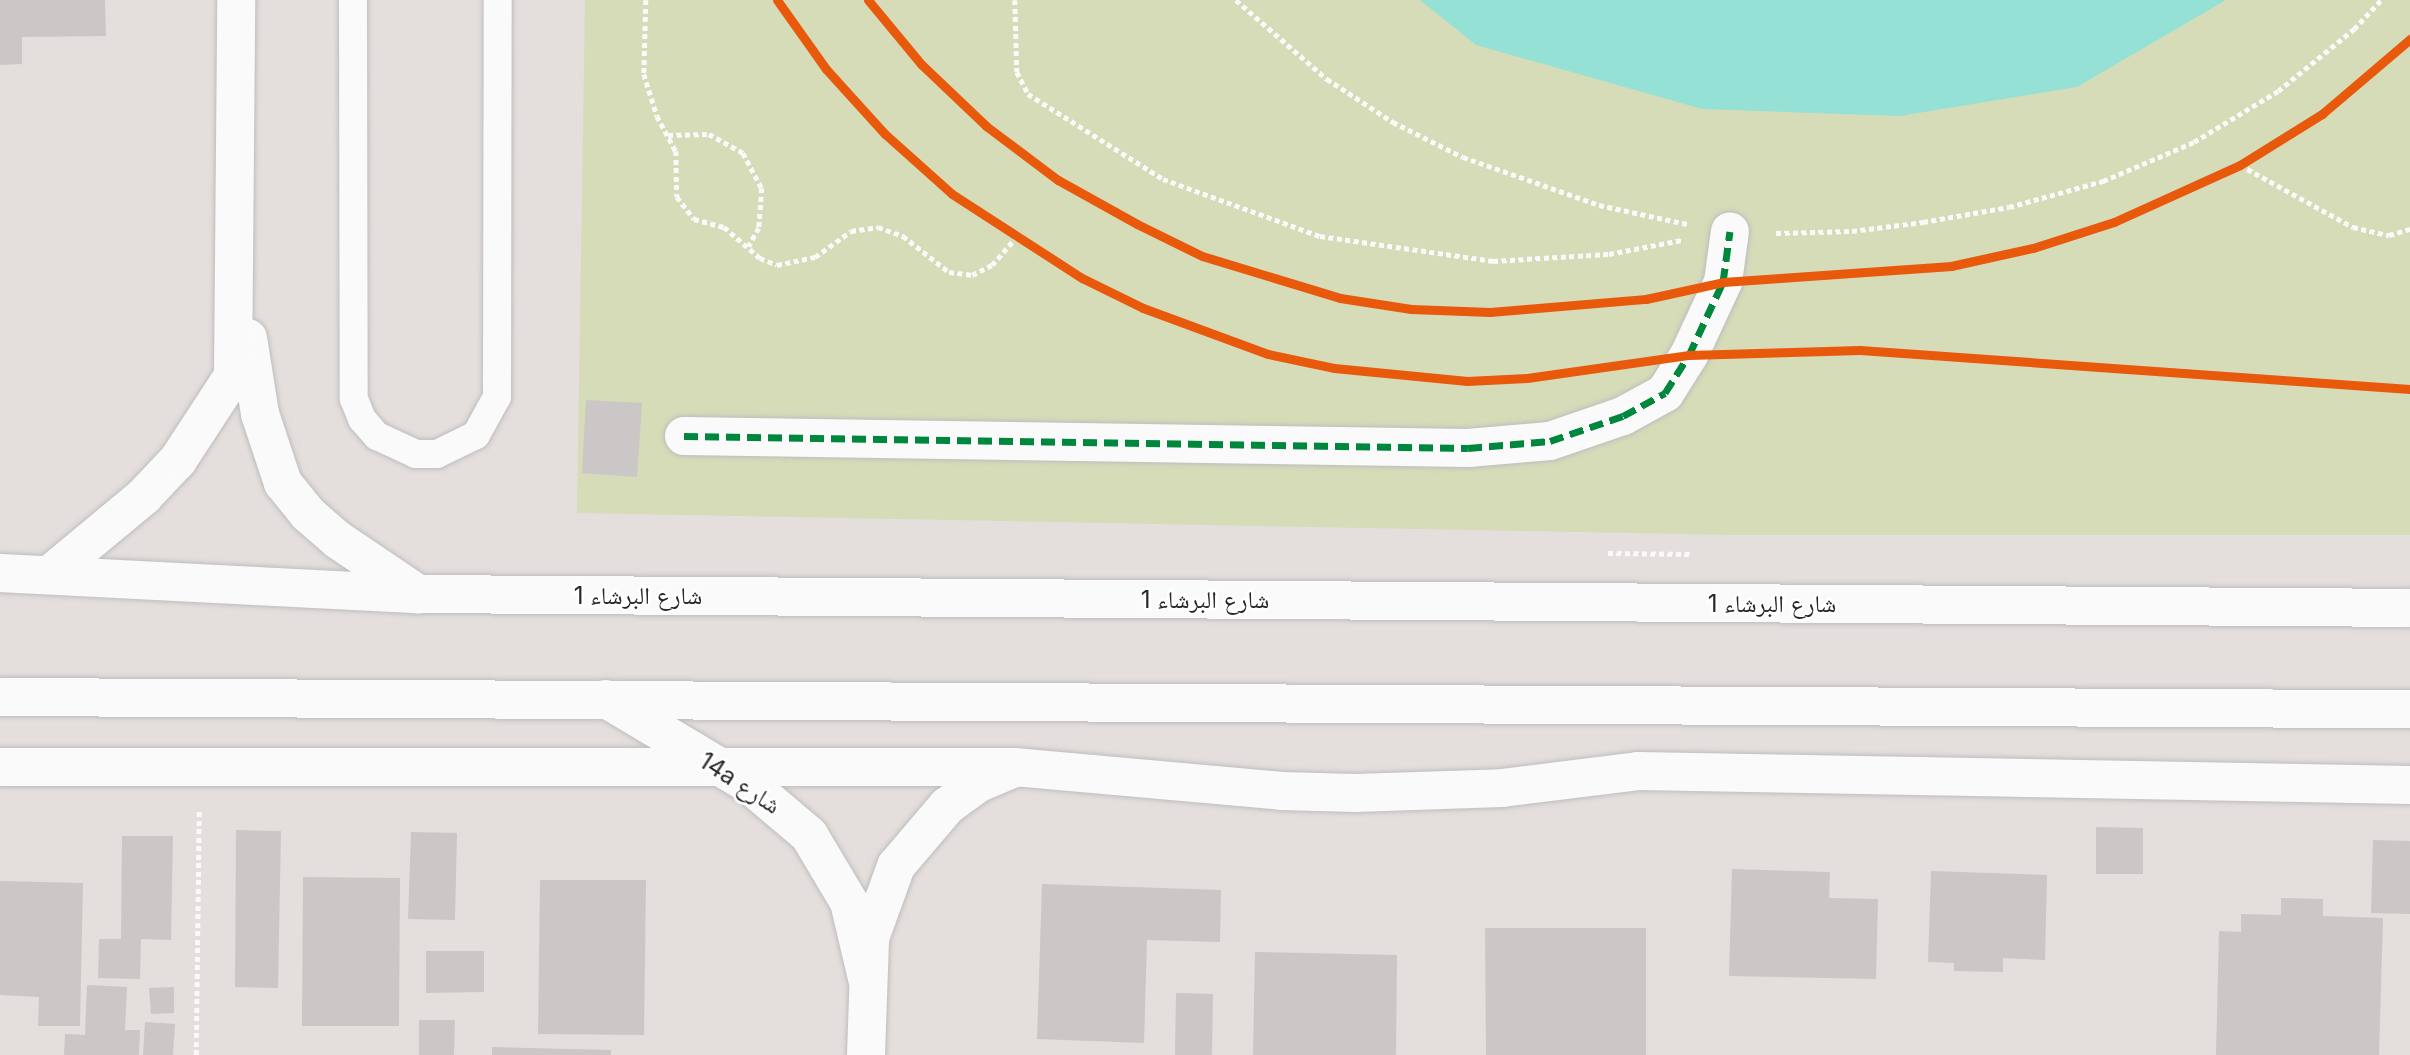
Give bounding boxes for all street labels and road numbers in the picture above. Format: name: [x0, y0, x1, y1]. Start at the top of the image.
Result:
street label: شارع البرشاء 1: [574, 582, 702, 610]
street label: شارع البرشاء 1: [1141, 586, 1269, 614]
street label: شارع البرشاء 1: [1708, 590, 1836, 618]
street label: 14a شارع: [694, 746, 786, 820]

